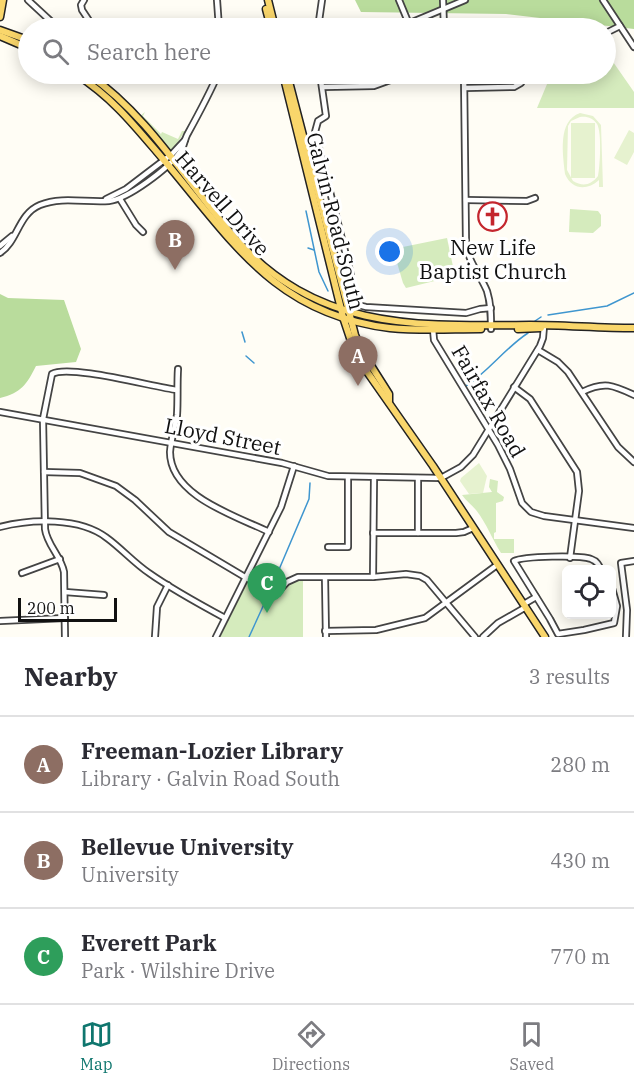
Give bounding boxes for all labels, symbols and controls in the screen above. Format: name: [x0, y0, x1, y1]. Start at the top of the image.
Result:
search box: [18, 18, 616, 84]
icon: search: [39, 35, 72, 68]
text: Search here: [87, 37, 211, 66]
street label: Galvin Road South: [300, 129, 372, 313]
street label: Harvell Drive: [170, 145, 276, 261]
church icon: New Life Baptist Church: [477, 200, 509, 232]
pin: B: [156, 220, 195, 270]
place label: New Life Baptist Church: [419, 233, 567, 285]
your location: [375, 237, 404, 266]
pin: A: [338, 336, 378, 386]
street label: Fairfax Road: [446, 340, 533, 462]
street label: Lloyd Street: [162, 411, 284, 461]
pin: C: [248, 564, 286, 613]
map controls: [562, 565, 616, 619]
button: locate: [562, 565, 616, 619]
scale bar: [18, 595, 117, 622]
text: 200 m: [27, 598, 75, 618]
text: Nearby: [24, 659, 118, 693]
text: 3 results: [529, 663, 610, 690]
text: Freeman-Lozier Library: [81, 736, 343, 765]
text: A: [37, 751, 50, 778]
text: 280 m: [550, 751, 610, 778]
text: Library · Galvin Road South: [81, 765, 340, 792]
text: Bellevue University: [81, 832, 293, 861]
text: B: [36, 847, 51, 874]
text: 430 m: [550, 847, 610, 874]
text: University: [81, 861, 179, 888]
text: Everett Park: [81, 928, 216, 957]
text: C: [37, 943, 50, 970]
text: 770 m: [550, 943, 610, 970]
text: Park · Wilshire Drive: [81, 957, 275, 984]
tab: Map: [80, 1018, 113, 1074]
tab: Directions: [272, 1018, 350, 1074]
tab: Saved: [509, 1018, 554, 1074]

